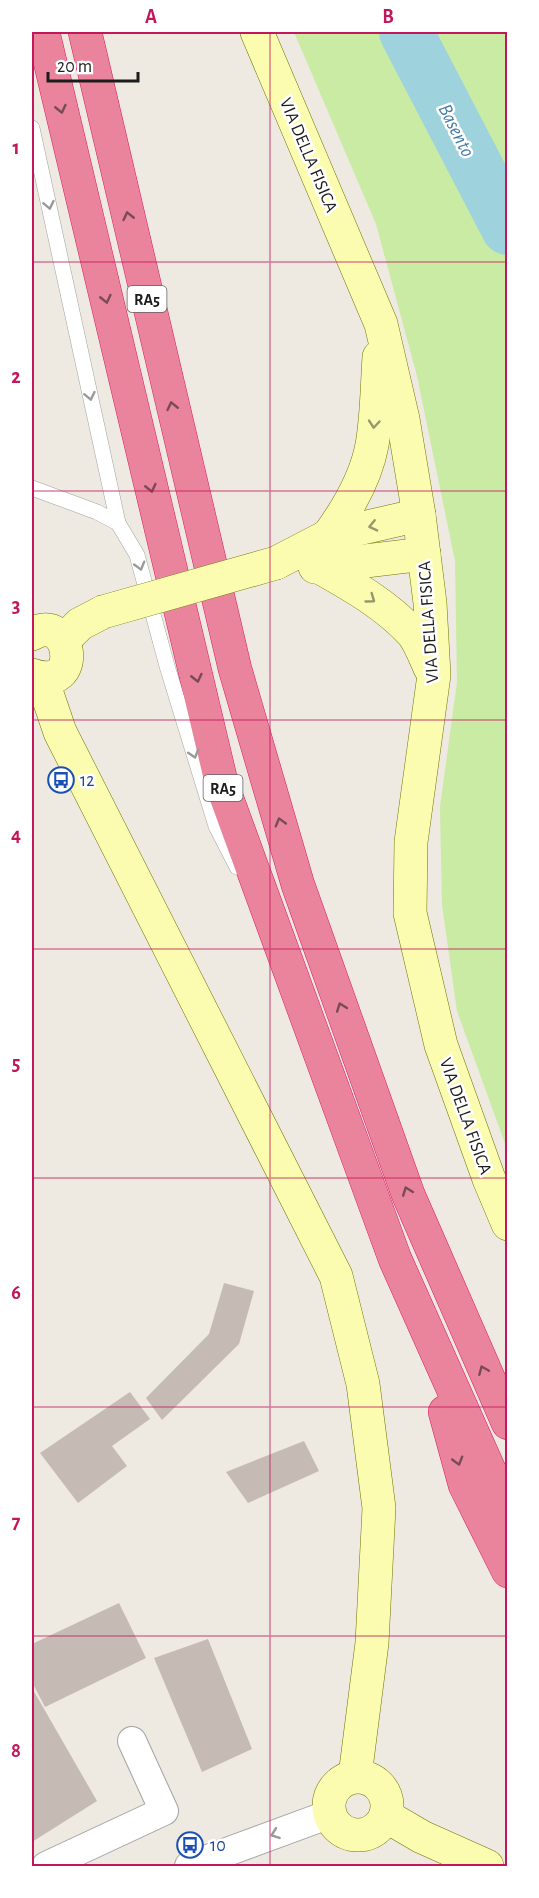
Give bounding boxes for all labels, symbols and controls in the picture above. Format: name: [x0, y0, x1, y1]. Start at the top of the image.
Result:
text: A: [145, 7, 157, 27]
text: B: [382, 7, 394, 27]
scale bar: [48, 45, 138, 83]
text: 20 m: [57, 58, 92, 76]
street label: VIA DELLA FISICA: [276, 96, 341, 216]
water label: Basento: [434, 101, 478, 160]
one-way arrow: [53, 104, 66, 114]
text: 1: [12, 138, 20, 158]
one-way arrow: [41, 200, 54, 210]
one-way arrow: [123, 212, 136, 222]
road number: RA5: [128, 286, 166, 312]
one-way arrow: [99, 293, 112, 303]
text: 2: [11, 367, 21, 387]
one-way arrow: [83, 390, 96, 400]
one-way arrow: [167, 402, 180, 412]
one-way arrow: [368, 420, 381, 429]
one-way arrow: [144, 483, 157, 493]
one-way arrow: [369, 518, 379, 531]
street label: VIA DELLA FISICA: [416, 560, 442, 684]
one-way arrow: [132, 561, 145, 571]
one-way arrow: [364, 592, 375, 603]
text: 3: [12, 596, 20, 616]
one-way arrow: [189, 673, 202, 683]
one-way arrow: [187, 748, 199, 758]
bus stop icon: 12: [46, 765, 76, 795]
place label: 12: [80, 772, 94, 790]
road number: RA5: [204, 775, 242, 801]
one-way arrow: [275, 817, 287, 828]
text: 4: [11, 825, 21, 845]
one-way arrow: [336, 1002, 349, 1013]
text: 5: [12, 1054, 20, 1074]
street label: VIA DELLA FISICA: [436, 1056, 495, 1177]
one-way arrow: [402, 1186, 415, 1196]
text: 6: [11, 1283, 21, 1303]
one-way arrow: [478, 1365, 490, 1376]
one-way arrow: [451, 1455, 463, 1466]
text: 7: [12, 1512, 21, 1532]
text: 8: [11, 1741, 21, 1761]
one-way arrow: [270, 1827, 281, 1840]
bus stop icon: 10: [175, 1830, 205, 1860]
place label: 10: [210, 1837, 226, 1855]

